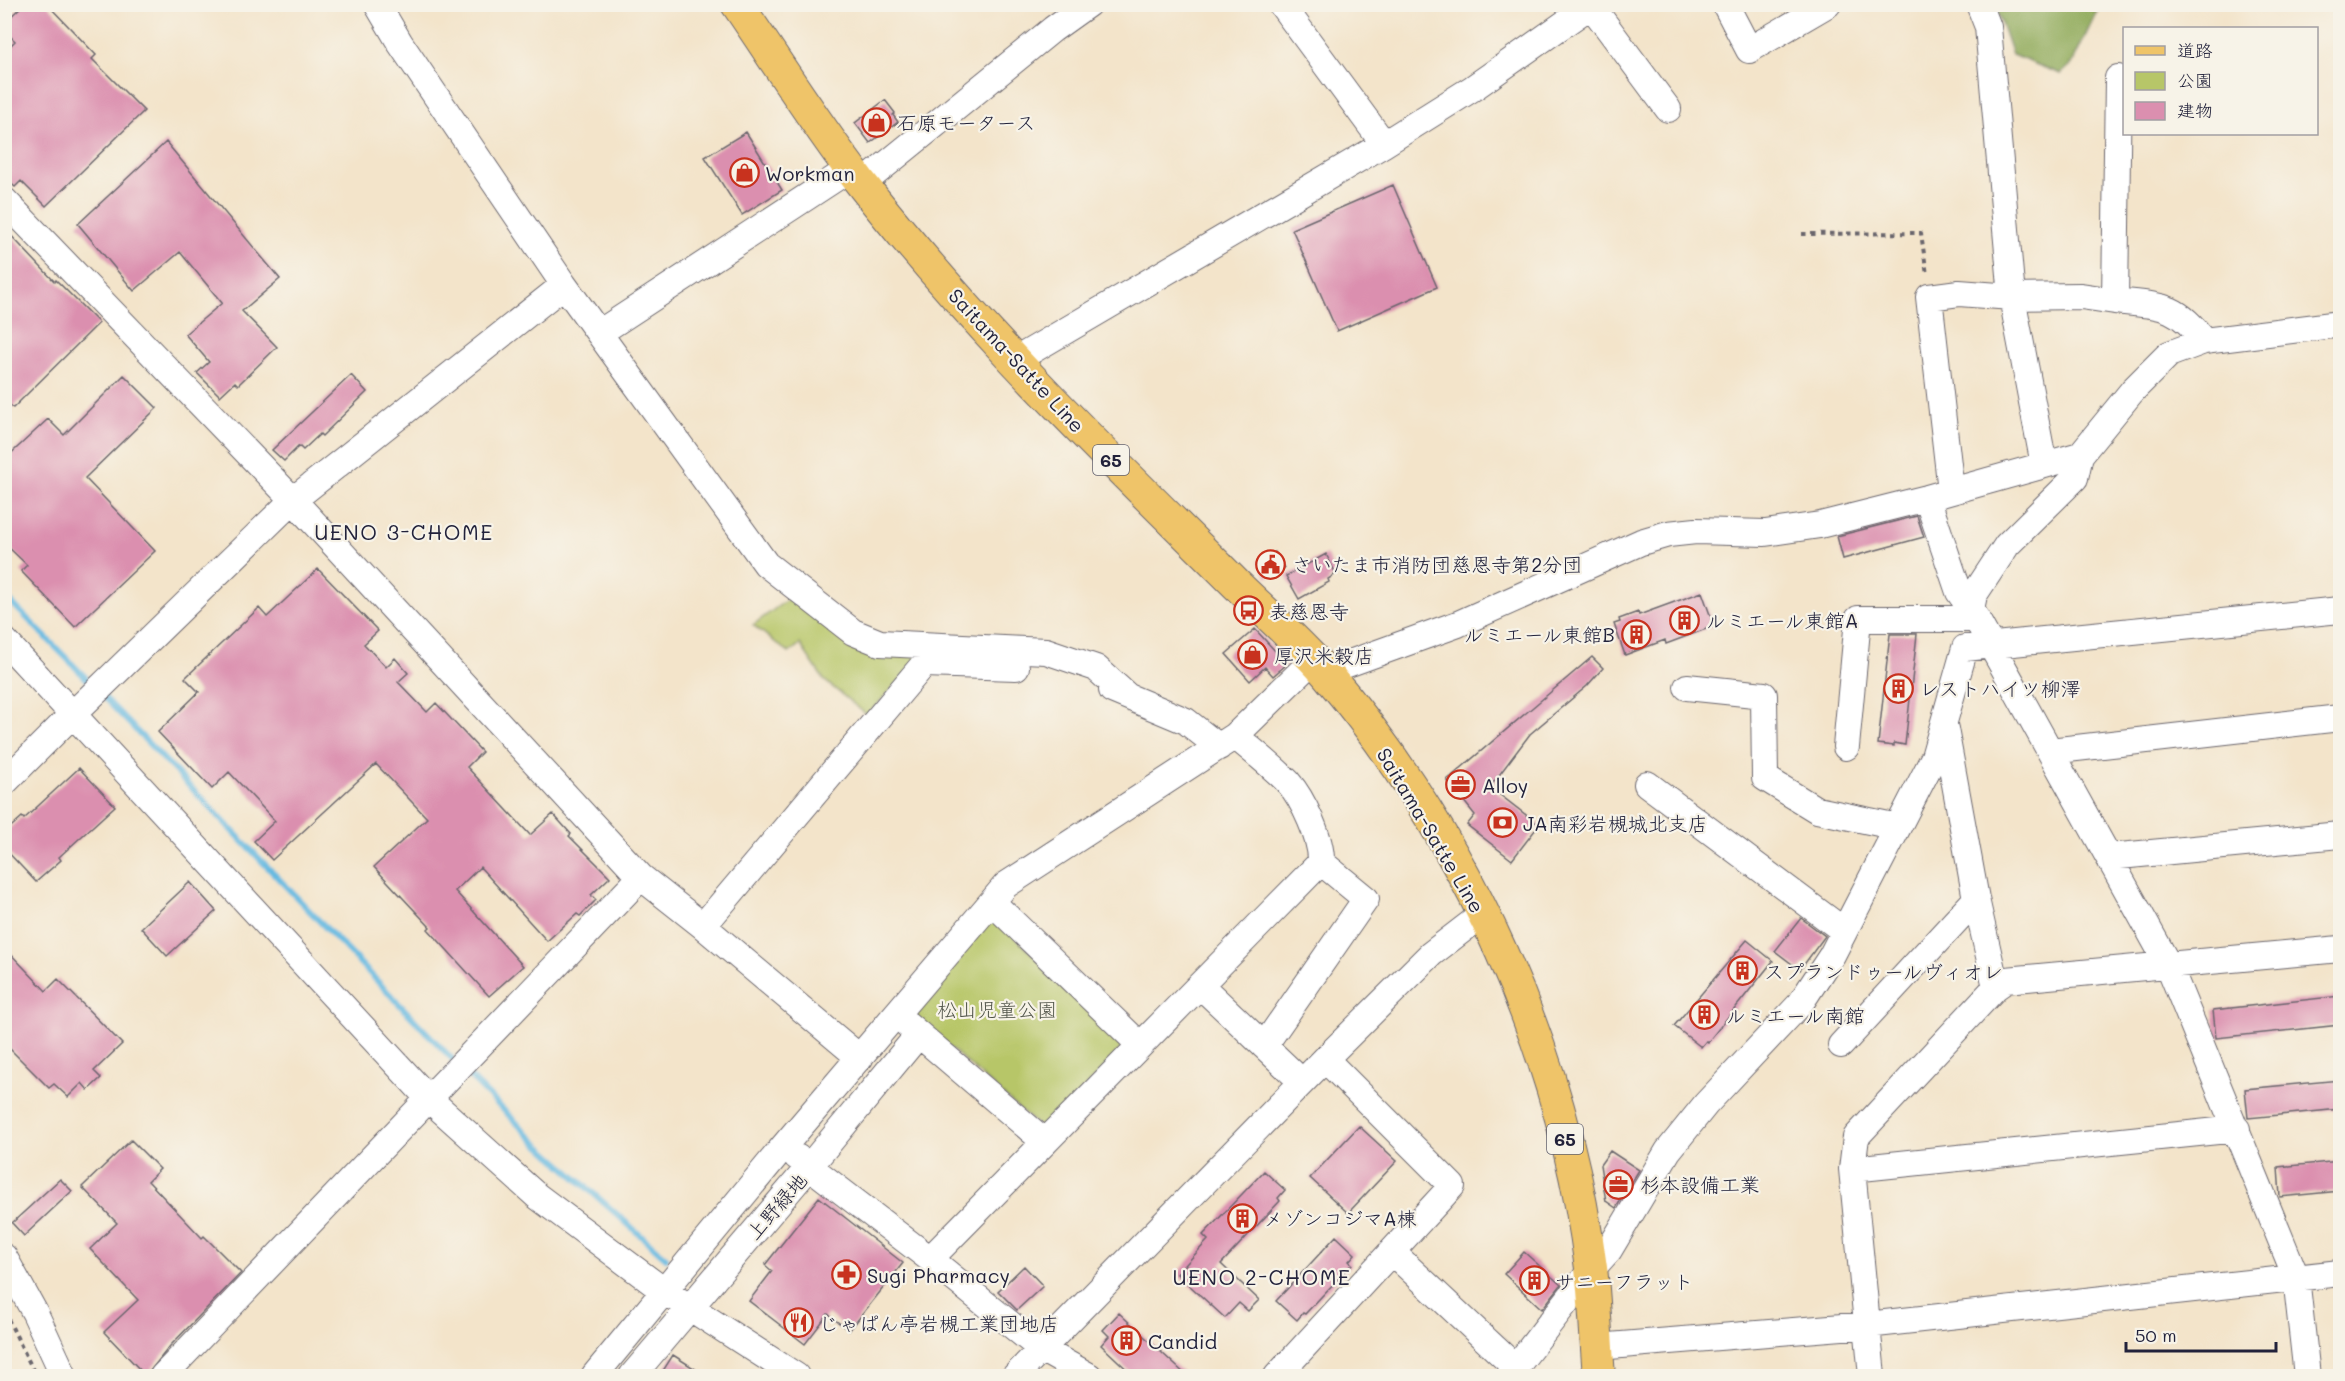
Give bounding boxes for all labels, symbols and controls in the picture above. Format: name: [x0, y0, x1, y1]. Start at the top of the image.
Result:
legend: [2123, 27, 2318, 135]
text: 道路: [2177, 38, 2213, 62]
text: 公園: [2177, 68, 2213, 92]
text: 建物: [2177, 98, 2213, 122]
shop icon: 石原モータース: [860, 106, 892, 138]
place label: 石原モータース: [897, 109, 1035, 135]
shop icon: Workman: [728, 157, 760, 189]
place label: Workman: [765, 160, 855, 186]
street label: Saitama-Satte Line: [943, 282, 1091, 438]
road number: 65: [1093, 445, 1129, 475]
district label: UENO 3-CHOME: [314, 518, 494, 545]
public building icon: さいたま市消防団慈恩寺第2分団: [1255, 548, 1287, 580]
place label: さいたま市消防団慈恩寺第2分団: [1292, 551, 1582, 577]
bus stop icon: 表慈恩寺: [1232, 595, 1264, 627]
place label: 表慈恩寺: [1269, 598, 1349, 624]
building icon: ルミエール東館A: [1669, 604, 1701, 636]
place label: ルミエール東館A: [1706, 607, 1859, 633]
building icon: ルミエール東館B: [1620, 618, 1652, 650]
place label: ルミエール東館B: [1464, 621, 1615, 647]
shop icon: 厚沢米穀店: [1237, 639, 1269, 671]
place label: 厚沢米穀店: [1274, 642, 1374, 668]
building icon: レストハイツ柳澤: [1882, 672, 1914, 704]
place label: レストハイツ柳澤: [1919, 675, 2081, 701]
street label: Saitama-Satte Line: [1371, 743, 1491, 917]
office icon: Alloy: [1445, 769, 1477, 801]
place label: Alloy: [1482, 772, 1528, 798]
bank icon: JA南彩岩槻城北支店: [1486, 807, 1518, 839]
place label: JA南彩岩槻城北支店: [1523, 810, 1708, 836]
building icon: スプランドゥールヴィオレ: [1727, 955, 1759, 987]
place label: スプランドゥールヴィオレ: [1764, 958, 2003, 984]
park label: 松山児童公園: [937, 996, 1057, 1022]
building icon: ルミエール南館: [1689, 999, 1721, 1031]
place label: ルミエール南館: [1726, 1002, 1865, 1028]
road number: 65: [1547, 1124, 1583, 1154]
street label: 上野緑地: [740, 1167, 812, 1245]
office icon: 杉本設備工業: [1603, 1168, 1635, 1200]
place label: 杉本設備工業: [1640, 1171, 1760, 1197]
building icon: メゾンコジマA棟: [1226, 1202, 1258, 1234]
place label: メゾンコジマA棟: [1263, 1205, 1417, 1231]
pharmacy icon: Sugi Pharmacy: [830, 1259, 862, 1291]
place label: Sugi Pharmacy: [867, 1262, 1010, 1288]
district label: UENO 2-CHOME: [1173, 1263, 1351, 1290]
building icon: サニーフラット: [1518, 1265, 1550, 1297]
place label: サニーフラット: [1555, 1268, 1694, 1294]
restaurant icon: じゃぱん亭岩槻工業団地店: [782, 1307, 814, 1339]
place label: じゃぱん亭岩槻工業団地店: [819, 1310, 1059, 1336]
scale bar: [2126, 1315, 2276, 1353]
text: 50 m: [2135, 1323, 2177, 1347]
building icon: Candid: [1111, 1325, 1143, 1357]
place label: Candid: [1148, 1328, 1217, 1354]

